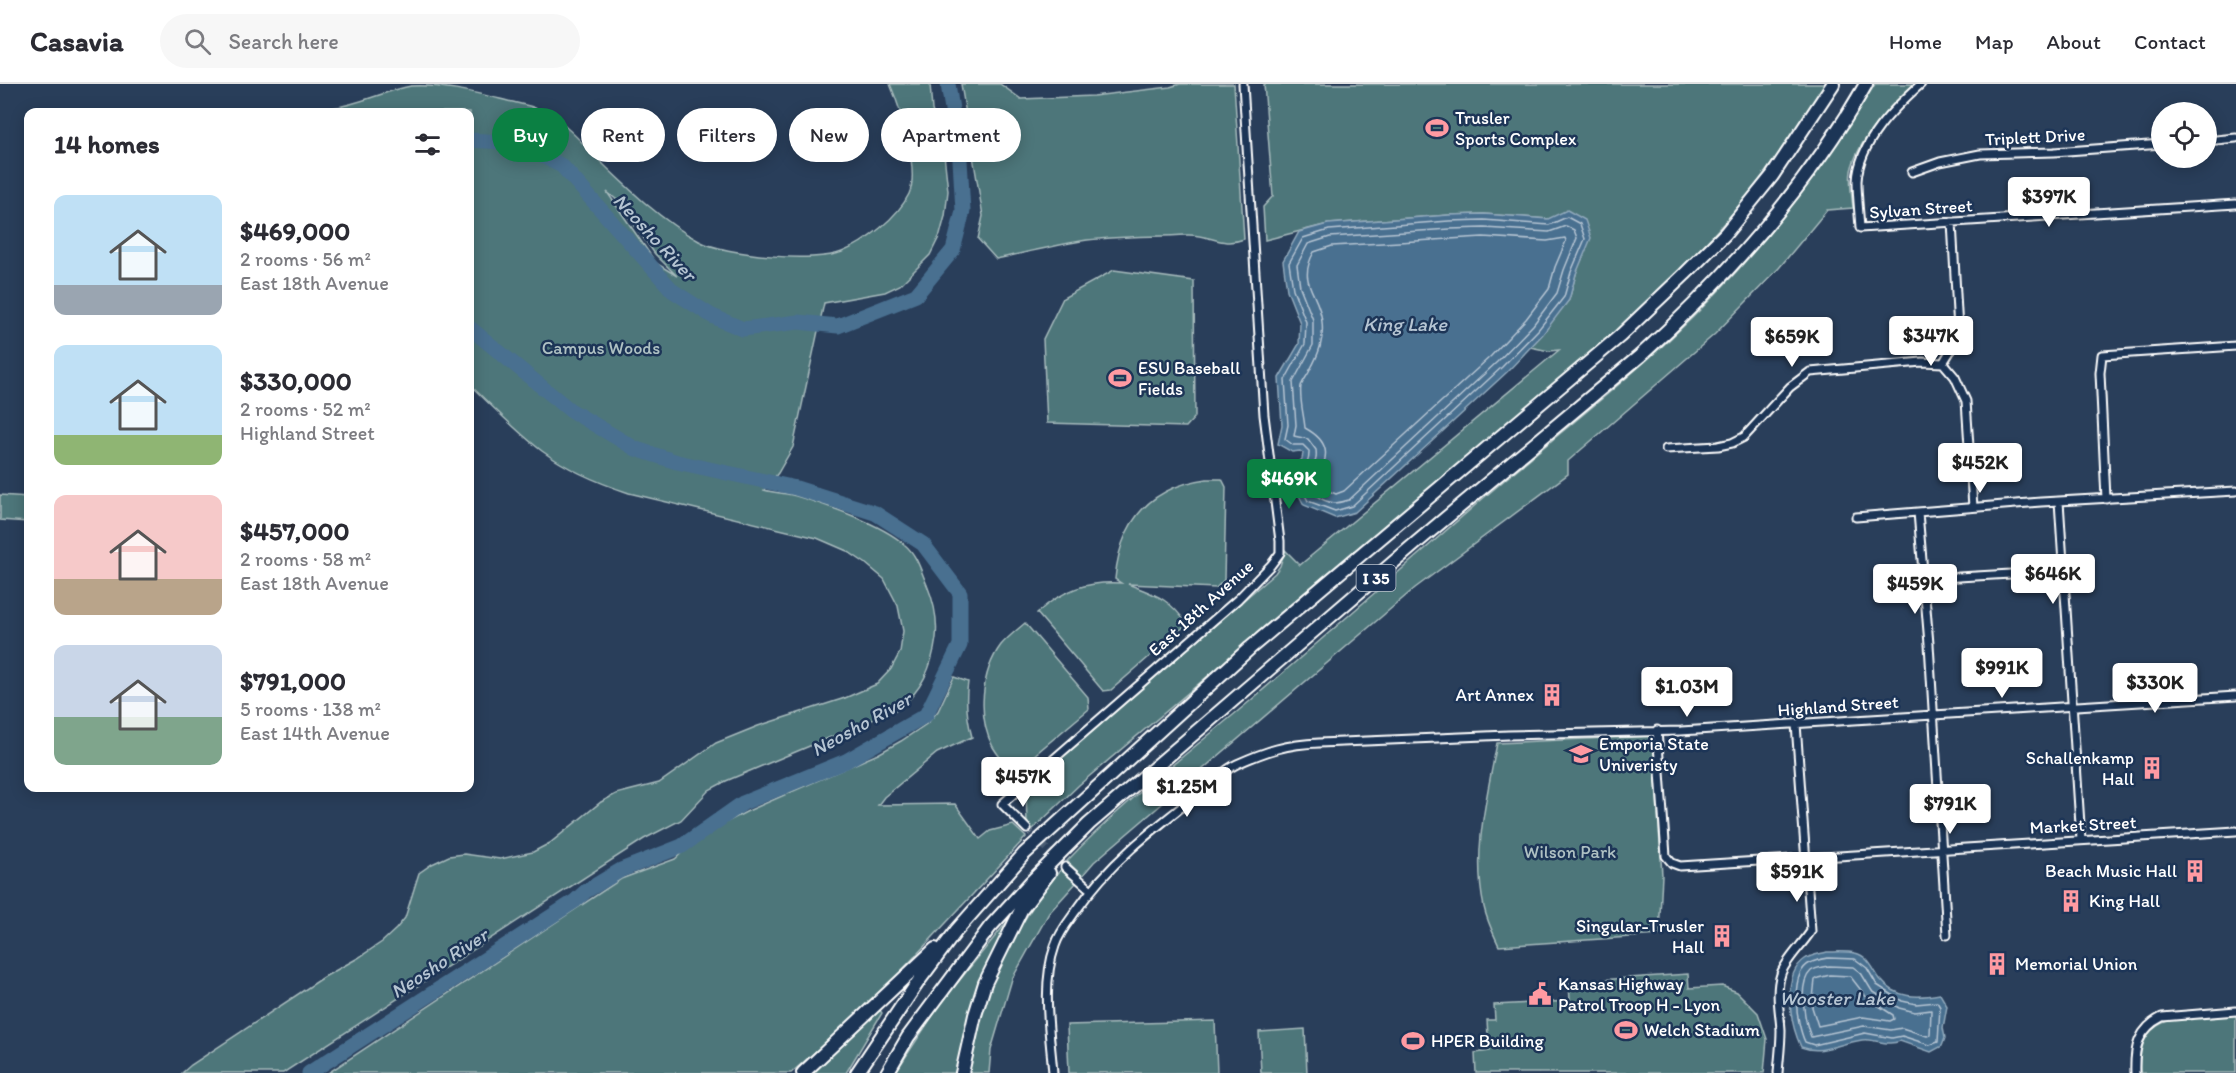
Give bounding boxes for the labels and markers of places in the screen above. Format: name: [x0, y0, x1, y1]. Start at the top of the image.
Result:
place label: Trusler Sports Complex: [1455, 107, 1577, 150]
sports icon: Trusler Sports Complex: [1424, 115, 1450, 141]
pin: $397K: [2007, 177, 2091, 228]
pin: $347K: [1889, 316, 1973, 367]
pin: $659K: [1750, 317, 1834, 368]
place label: ESU Baseball Fields: [1138, 357, 1240, 400]
sports icon: ESU Baseball Fields: [1107, 365, 1133, 391]
pin: $452K: [1938, 443, 2022, 494]
pin: $469K: [1247, 459, 1331, 510]
pin: $646K: [2011, 554, 2095, 605]
pin: $459K: [1873, 564, 1957, 615]
pin: $991K: [1960, 648, 2044, 699]
pin: $330K: [2113, 663, 2197, 714]
pin: $1.03M: [1638, 667, 1736, 718]
building icon: Art Annex: [1539, 682, 1565, 708]
place label: Art Annex: [1456, 684, 1534, 706]
place label: Emporia State Univeristy: [1599, 733, 1709, 776]
school or university icon: Emporia State Univeristy: [1568, 741, 1594, 767]
place label: Schallenkamp Hall: [2026, 747, 2134, 790]
building icon: Schallenkamp Hall: [2139, 755, 2165, 781]
pin: $457K: [981, 757, 1065, 808]
pin: $1.25M: [1138, 767, 1236, 818]
pin: $791K: [1908, 784, 1992, 835]
pin: $591K: [1755, 852, 1839, 903]
building icon: Beach Music Hall: [2182, 858, 2208, 884]
place label: Beach Music Hall: [2045, 860, 2177, 882]
building icon: King Hall: [2058, 888, 2084, 914]
place label: King Hall: [2089, 890, 2160, 912]
place label: Singular-Trusler Hall: [1576, 915, 1704, 958]
building icon: Singular-Trusler Hall: [1709, 923, 1735, 949]
building icon: Memorial Union: [1984, 951, 2010, 977]
place label: Memorial Union: [2015, 953, 2138, 975]
place label: Kansas Highway Patrol Troop H - Lyon: [1558, 973, 1721, 1016]
public building icon: Kansas Highway Patrol Troop H - Lyon: [1527, 981, 1553, 1007]
sports icon: Welch Stadium: [1613, 1017, 1639, 1043]
place label: Welch Stadium: [1644, 1019, 1760, 1041]
sports icon: HPER Building: [1400, 1028, 1426, 1054]
place label: HPER Building: [1431, 1030, 1544, 1052]

